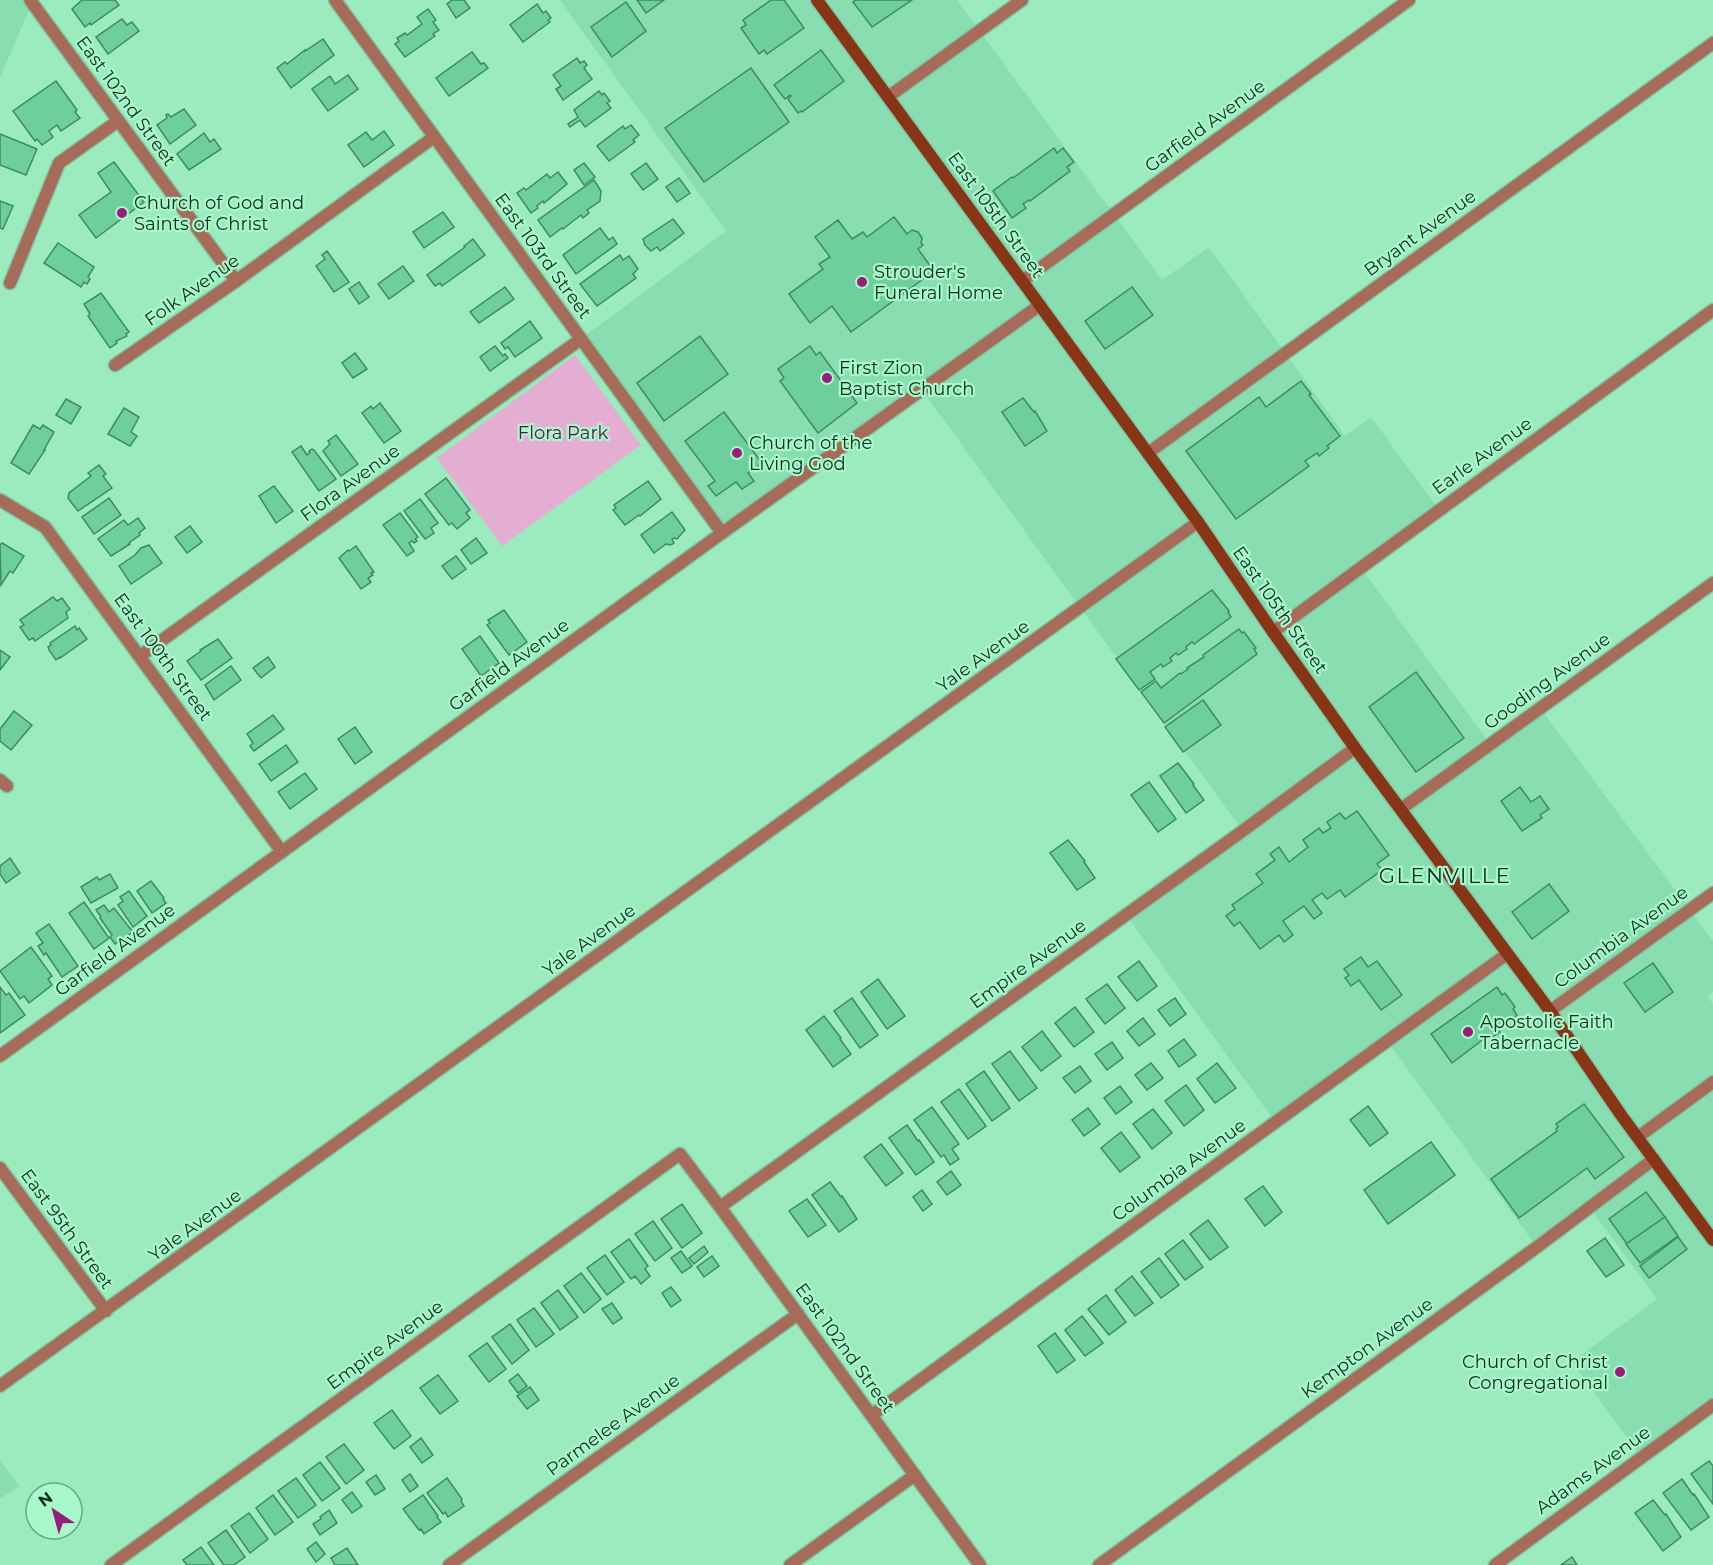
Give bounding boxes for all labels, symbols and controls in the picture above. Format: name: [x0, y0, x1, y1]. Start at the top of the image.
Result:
street label: East 102nd Street: [71, 32, 181, 170]
street label: Garfield Avenue: [1140, 75, 1270, 177]
street label: East 105th Street: [943, 148, 1049, 282]
street label: Bryant Avenue: [1360, 185, 1480, 281]
street label: East 103rd Street: [490, 189, 596, 323]
place label: Church of God and Saints of Christ: [134, 192, 304, 235]
marker: Church of God and Saints of Christ: [115, 206, 129, 220]
street label: Folk Avenue: [140, 249, 244, 331]
place label: Strouder's Funeral Home: [874, 261, 1003, 304]
marker: Strouder's Funeral Home: [855, 275, 869, 289]
place label: First Zion Baptist Church: [839, 357, 975, 400]
marker: First Zion Baptist Church: [820, 371, 834, 385]
street label: Earle Avenue: [1428, 412, 1536, 500]
park label: Flora Park: [518, 422, 608, 444]
place label: Church of the Living God: [749, 432, 872, 475]
street label: Flora Avenue: [296, 440, 404, 526]
marker: Church of the Living God: [730, 446, 744, 460]
street label: East 105th Street: [1228, 542, 1332, 678]
street label: East 100th Street: [109, 589, 217, 725]
street label: Garfield Avenue: [444, 614, 574, 716]
street label: Yale Avenue: [932, 615, 1034, 697]
street label: Gooding Avenue: [1480, 628, 1615, 734]
district label: GLENVILLE: [1379, 863, 1511, 888]
street label: Columbia Avenue: [1550, 881, 1692, 993]
street label: Garfield Avenue: [50, 899, 180, 1001]
street label: Yale Avenue: [538, 899, 640, 981]
street label: Empire Avenue: [965, 914, 1091, 1014]
place label: Apostolic Faith Tabernacle: [1480, 1011, 1614, 1054]
marker: Apostolic Faith Tabernacle: [1461, 1025, 1475, 1039]
street label: Columbia Avenue: [1108, 1114, 1250, 1226]
street label: East 95th Street: [16, 1165, 118, 1293]
street label: Yale Avenue: [144, 1184, 246, 1266]
street label: East 102nd Street: [790, 1279, 900, 1417]
street label: Kempton Avenue: [1297, 1293, 1437, 1403]
street label: Empire Avenue: [322, 1295, 448, 1395]
place label: Church of Christ Congregational: [1462, 1351, 1608, 1394]
marker: Church of Christ Congregational: [1613, 1365, 1627, 1379]
street label: Parmelee Avenue: [542, 1369, 684, 1481]
street label: Adams Avenue: [1531, 1421, 1655, 1519]
north arrow: [24, 1481, 84, 1541]
text: N: [35, 1488, 56, 1511]

